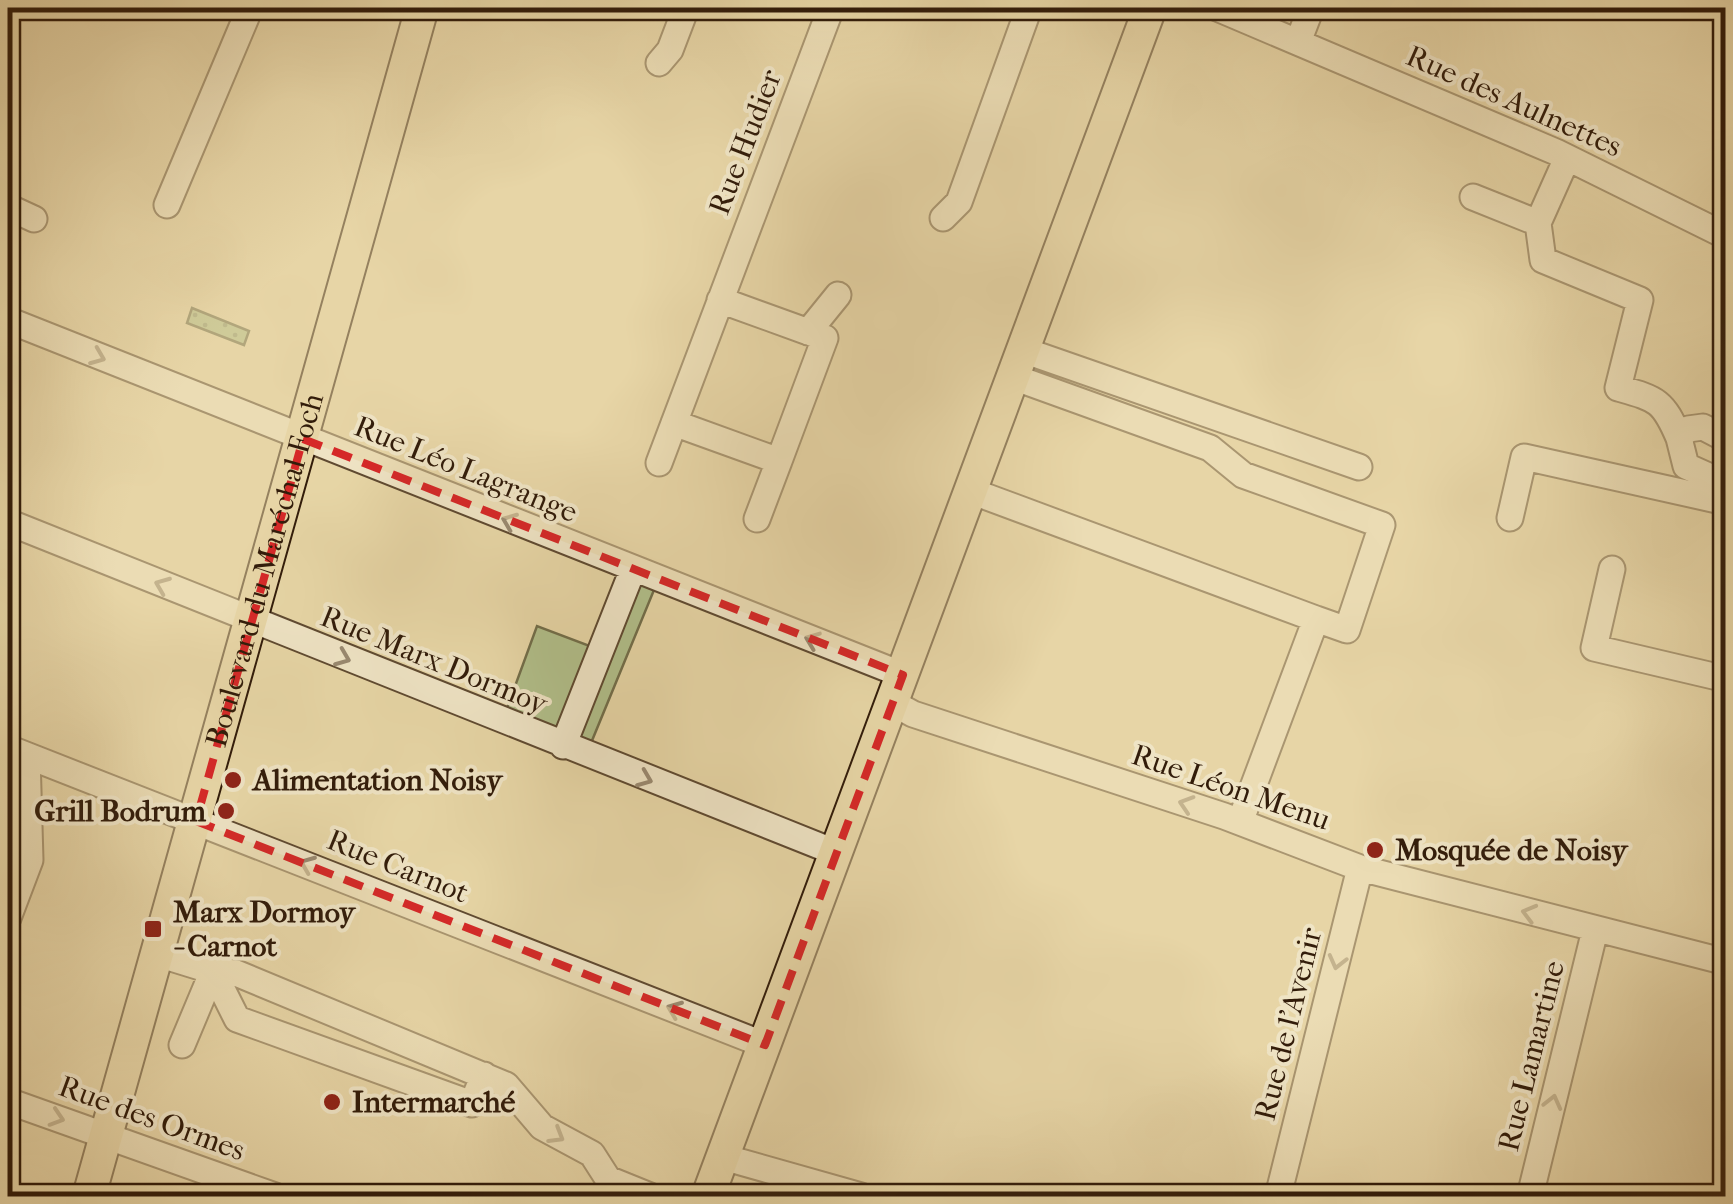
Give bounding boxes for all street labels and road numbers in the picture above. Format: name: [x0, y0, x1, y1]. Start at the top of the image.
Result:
street label: Rue des Aulnettes: [1401, 38, 1627, 165]
street label: Rue Hudier: [702, 65, 789, 220]
street label: Boulevard du Maréchal Foch: [199, 389, 331, 751]
street label: Rue Léo Lagrange: [349, 409, 583, 530]
street label: Rue Marx Dormoy: [315, 599, 553, 722]
street label: Rue Léon Menu: [1127, 737, 1335, 838]
street label: Rue Carnot: [322, 822, 474, 911]
street label: Rue de l'Avenir: [1248, 924, 1329, 1124]
street label: Rue Lamartine: [1491, 957, 1572, 1155]
street label: Rue des Ormes: [54, 1069, 250, 1168]

